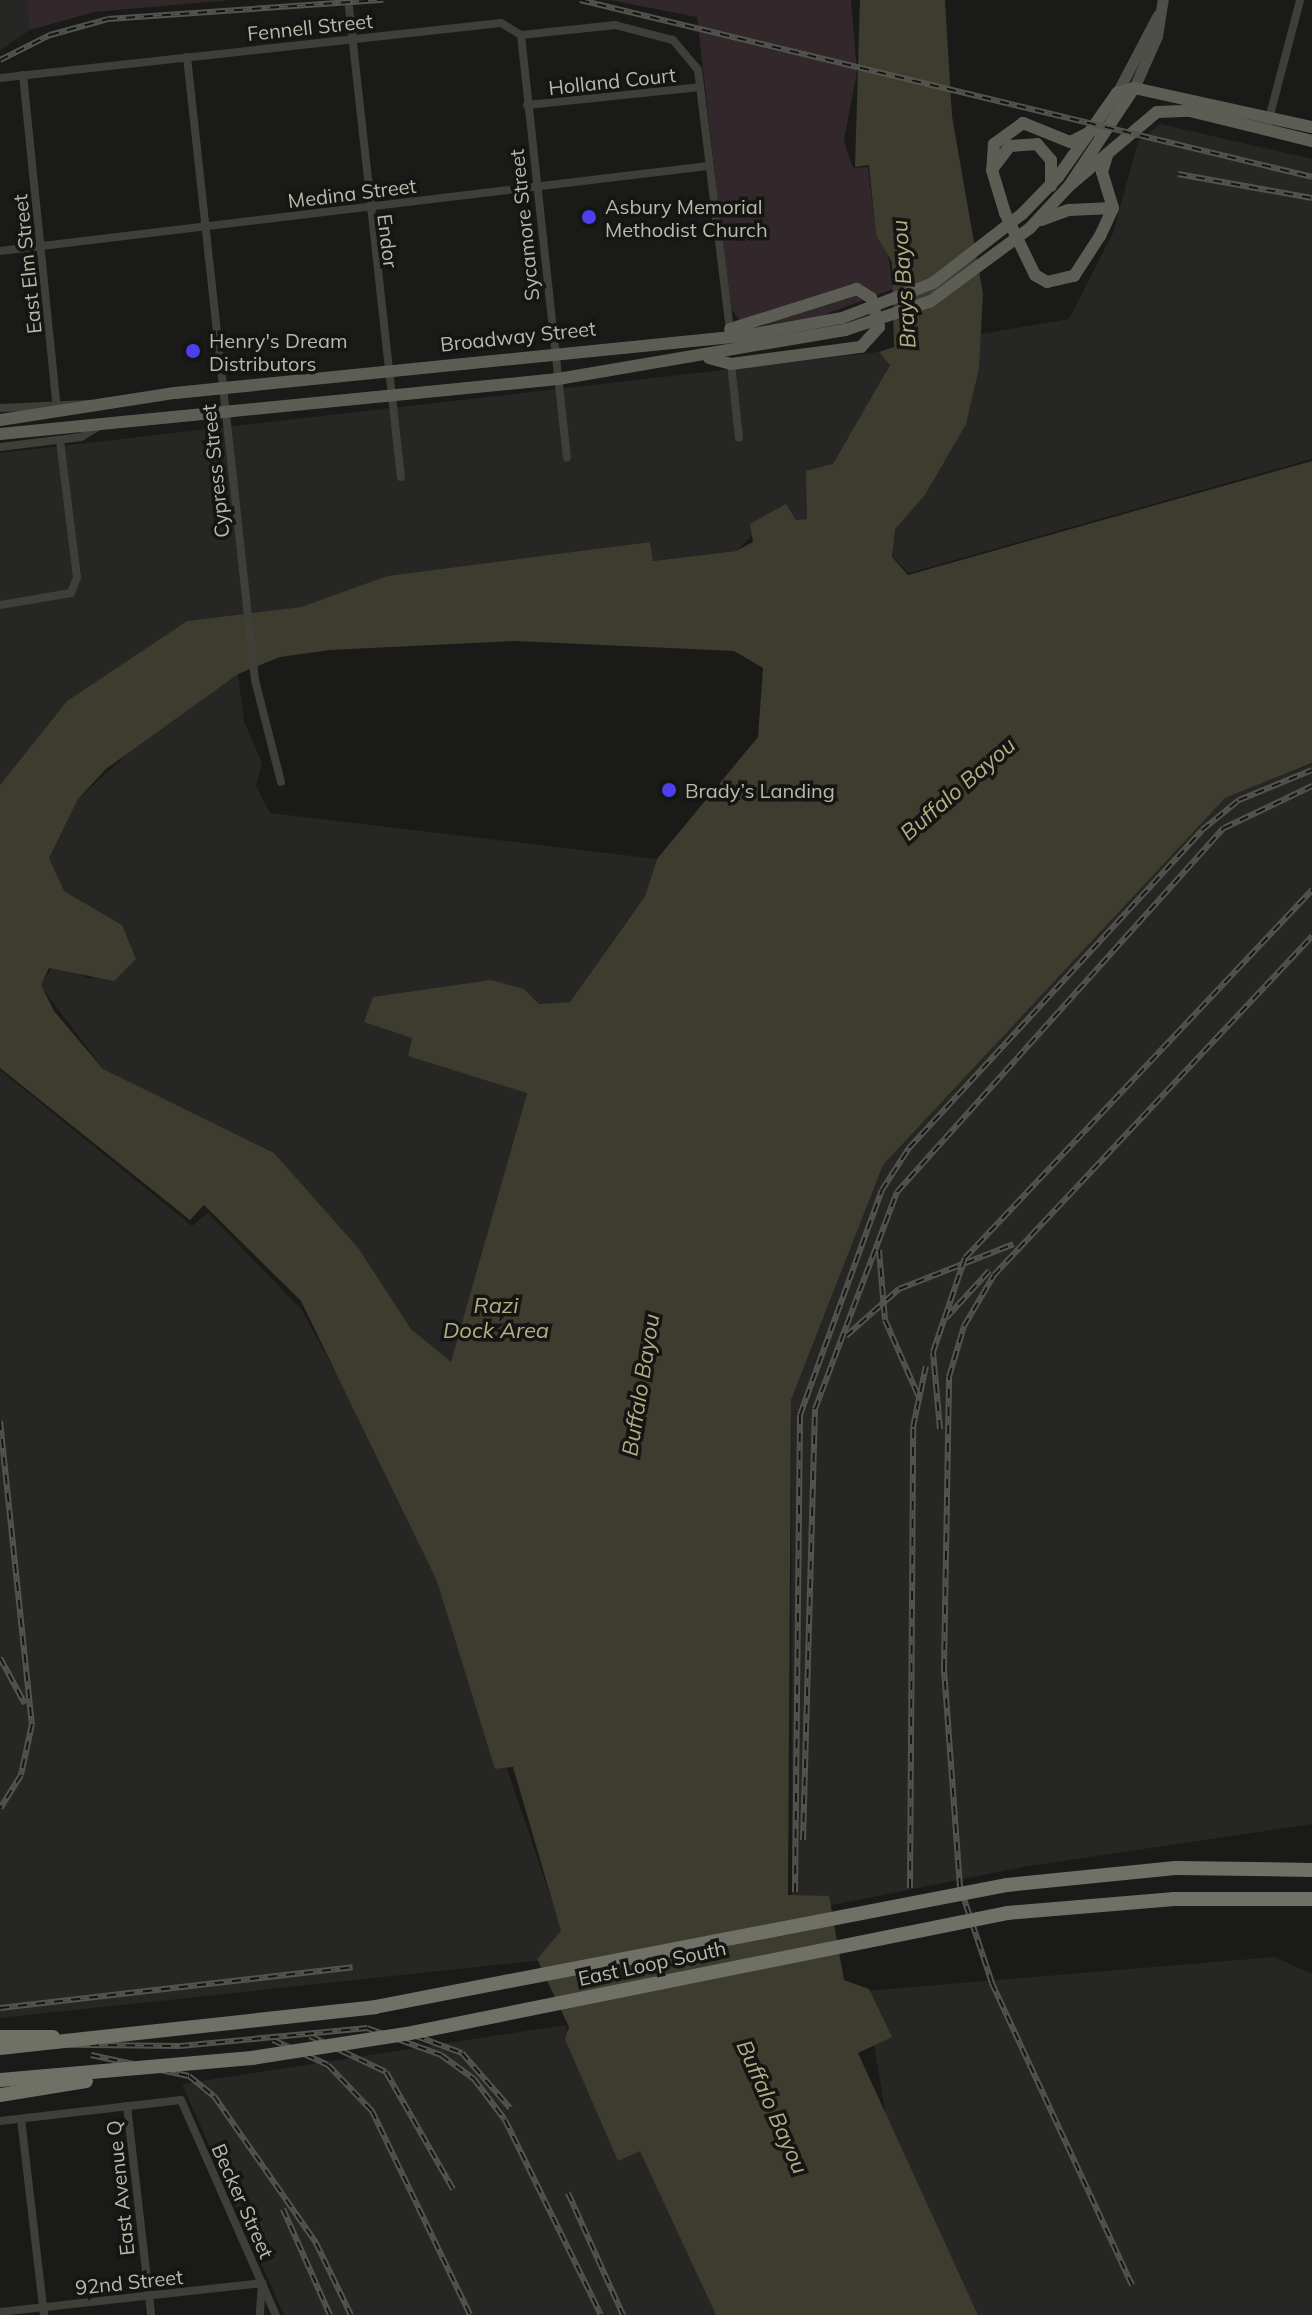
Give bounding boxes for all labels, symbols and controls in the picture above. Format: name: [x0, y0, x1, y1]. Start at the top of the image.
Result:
street label: Fennell Street: [246, 8, 374, 46]
street label: Holland Court: [547, 62, 677, 100]
street label: Sycamore Street: [504, 148, 544, 302]
street label: Medina Street: [286, 173, 418, 213]
street label: East Elm Street: [8, 193, 46, 335]
place label: Asbury Memorial Methodist Church: [605, 194, 768, 241]
marker: Asbury Memorial Methodist Church: [580, 208, 598, 226]
street label: Endor: [373, 213, 403, 269]
water label: Brays Bayou: [886, 219, 922, 349]
street label: Broadway Street: [439, 316, 597, 356]
place label: Henry's Dream Distributors: [209, 328, 347, 375]
marker: Henry's Dream Distributors: [184, 342, 202, 360]
street label: Cypress Street: [196, 403, 234, 539]
water label: Buffalo Bayou: [895, 732, 1021, 846]
place label: Brady’s Landing: [685, 778, 835, 802]
marker: Brady’s Landing: [660, 781, 678, 799]
water label: Razi Dock Area: [443, 1292, 549, 1344]
water label: Buffalo Bayou: [617, 1312, 665, 1458]
street label: East Loop South: [576, 1936, 728, 1990]
water label: Buffalo Bayou: [731, 2036, 813, 2178]
street label: East Avenue Q: [101, 2119, 139, 2257]
street label: Becker Street: [207, 2140, 279, 2262]
street label: 92nd Street: [74, 2264, 184, 2300]

